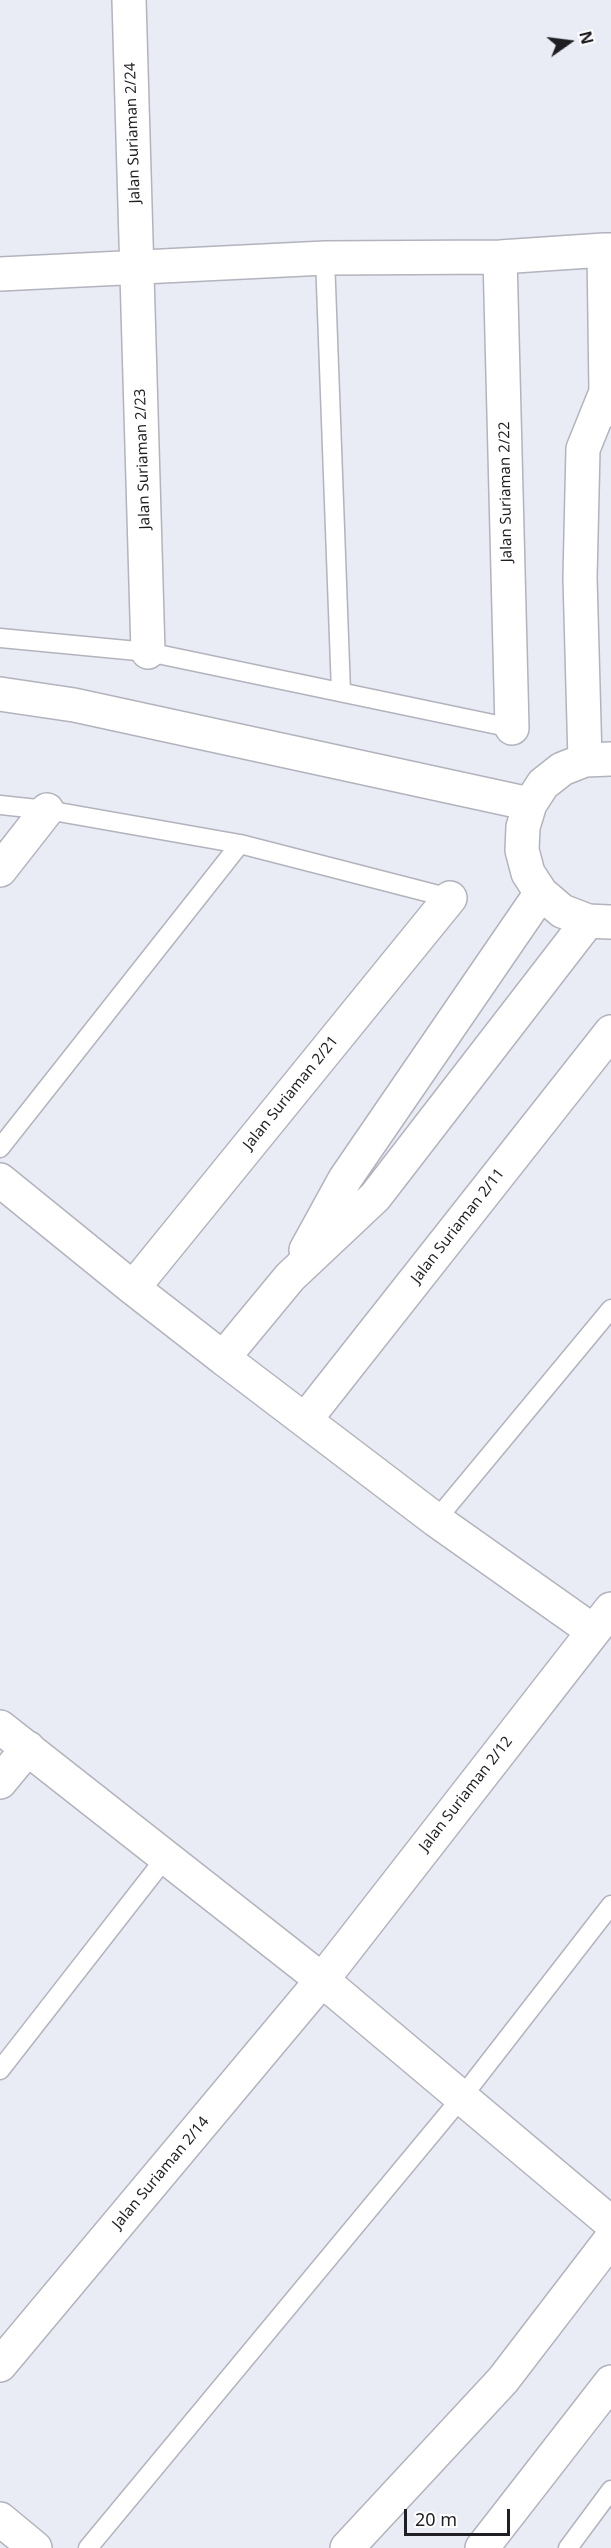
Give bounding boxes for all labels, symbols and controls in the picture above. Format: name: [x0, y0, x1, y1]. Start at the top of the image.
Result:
north arrow: [539, 12, 599, 72]
text: N: [574, 29, 599, 47]
street label: Jalan Suriaman 2/24: [122, 62, 144, 204]
street label: Jalan Suriaman 2/23: [132, 388, 154, 530]
street label: Jalan Suriaman 2/22: [496, 421, 516, 563]
street label: Jalan Suriaman 2/21: [240, 1033, 342, 1153]
street label: Jalan Suriaman 2/11: [408, 1165, 508, 1287]
street label: Jalan Suriaman 2/12: [416, 1733, 516, 1855]
street label: Jalan Suriaman 2/14: [109, 2113, 213, 2233]
scale bar: [407, 2497, 514, 2535]
text: 20 m: [415, 2507, 457, 2531]

